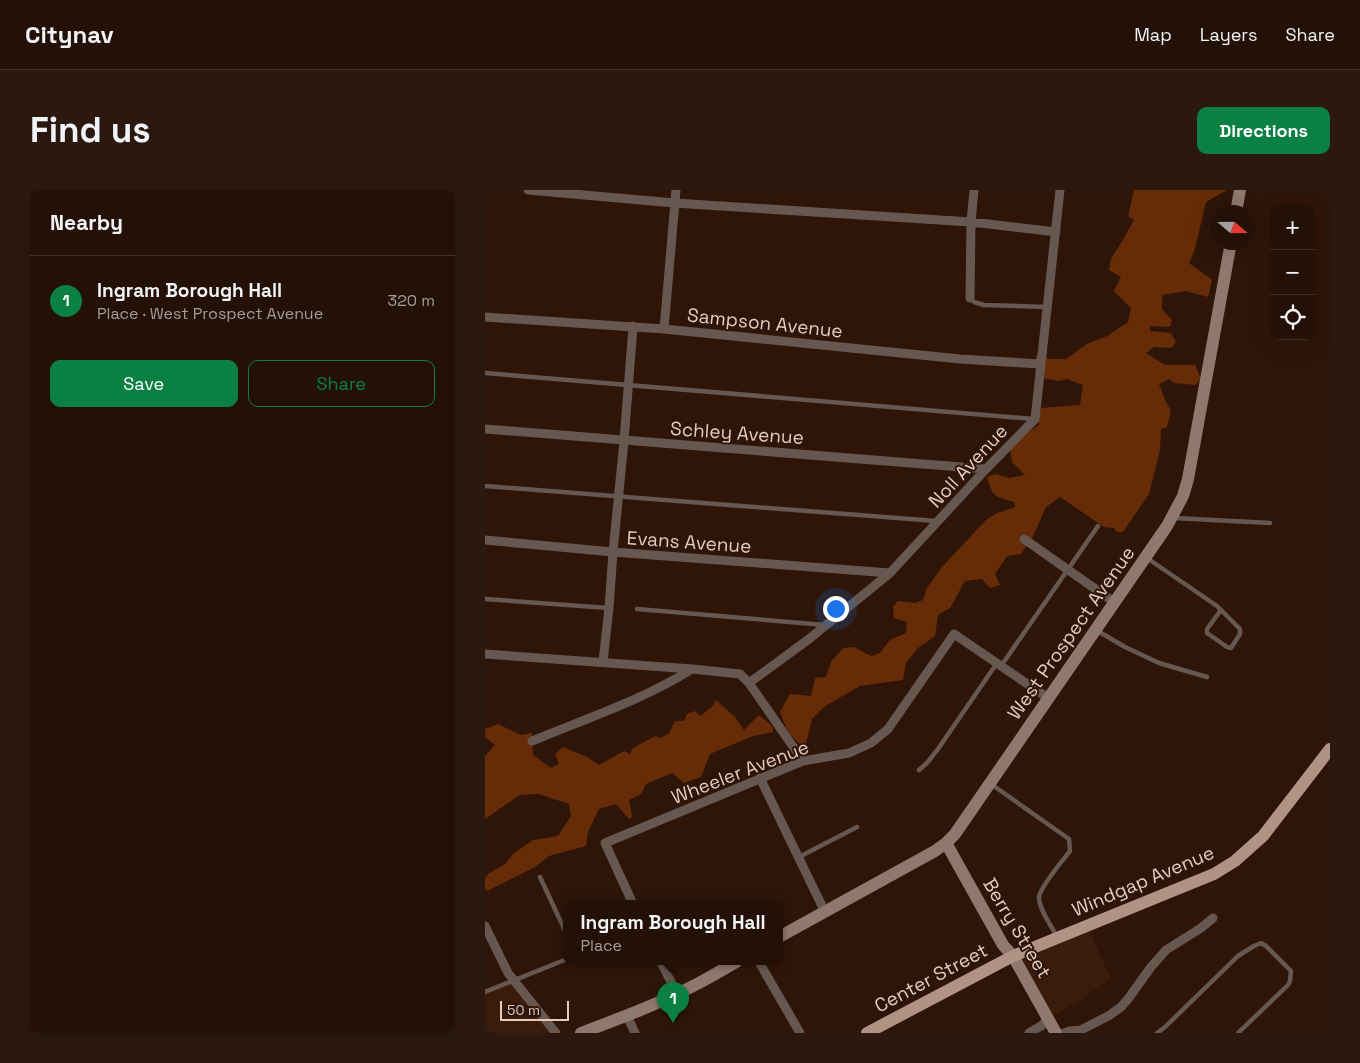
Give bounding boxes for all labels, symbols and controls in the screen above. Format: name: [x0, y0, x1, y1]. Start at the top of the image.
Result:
text: Citynav: [25, 19, 114, 50]
text: Map: [1134, 23, 1172, 46]
text: Layers: [1200, 23, 1257, 46]
text: Share: [1285, 23, 1335, 46]
button: Directions: [1197, 107, 1330, 154]
text: Find us: [30, 108, 151, 152]
north arrow: [1210, 205, 1255, 250]
map controls: [1270, 205, 1315, 340]
button: +: [1270, 205, 1315, 250]
text: Nearby: [50, 209, 123, 236]
button: −: [1270, 250, 1315, 295]
text: Ingram Borough Hall: [97, 278, 282, 303]
text: 1: [62, 290, 70, 311]
text: 320 m: [388, 290, 435, 311]
button: locate: [1270, 295, 1315, 340]
street label: Sampson Avenue: [686, 302, 844, 344]
text: Place · West Prospect Avenue: [97, 303, 323, 324]
button: Save: [50, 360, 238, 407]
button: Share: [248, 360, 435, 407]
street label: Schley Avenue: [669, 416, 805, 450]
street label: Noll Avenue: [923, 419, 1013, 513]
street label: Evans Avenue: [626, 525, 752, 559]
street label: West Prospect Avenue: [1002, 541, 1140, 725]
your location: [823, 596, 849, 622]
street label: Wheeler Avenue: [668, 734, 812, 810]
street label: Windgap Avenue: [1068, 840, 1218, 922]
street label: Berry Street: [977, 873, 1057, 983]
popup: [563, 900, 783, 965]
text: Ingram Borough Hall: [580, 910, 766, 935]
text: Place: [580, 935, 622, 956]
street label: Center Street: [870, 938, 992, 1018]
pin: 1: [657, 982, 689, 1023]
scale bar: [500, 998, 569, 1021]
text: 50 m: [507, 1001, 540, 1019]

